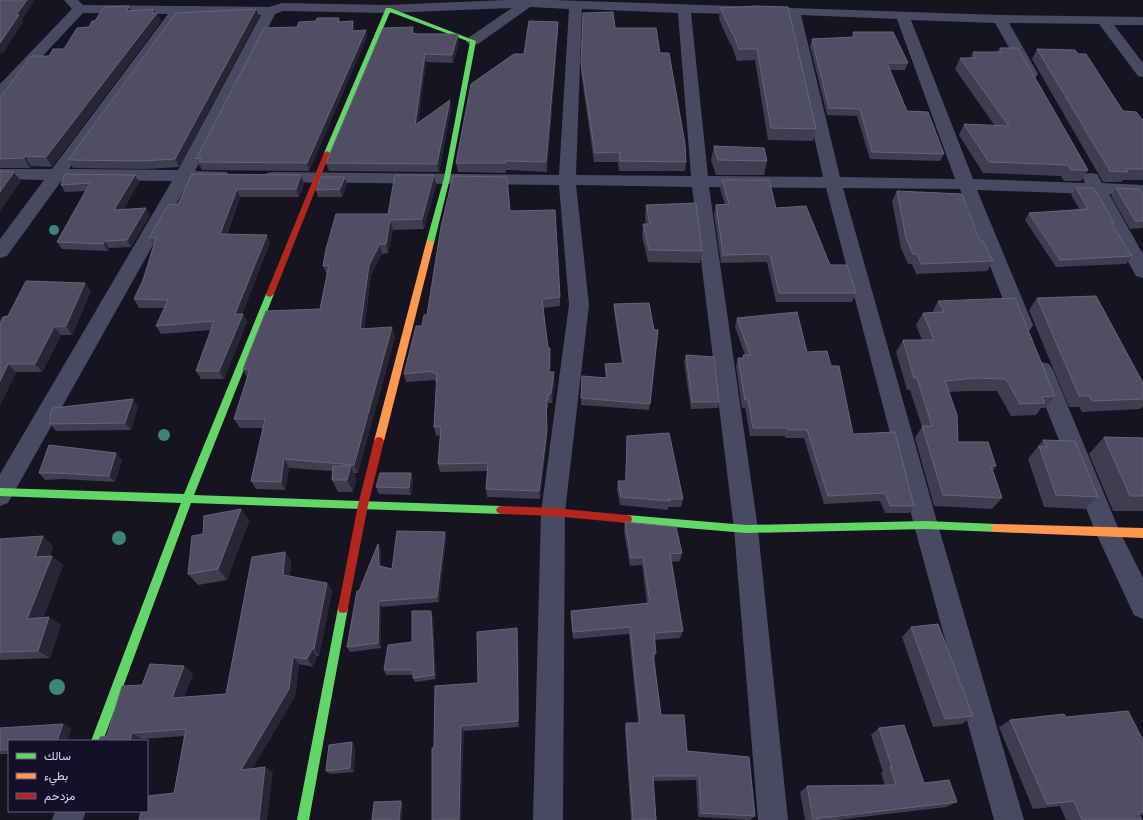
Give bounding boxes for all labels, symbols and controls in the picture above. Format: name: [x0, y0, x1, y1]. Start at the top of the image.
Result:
legend: [8, 740, 148, 812]
text: سالك: [44, 748, 71, 763]
text: بطيء: [44, 768, 68, 786]
text: مزدحم: [44, 788, 75, 804]

